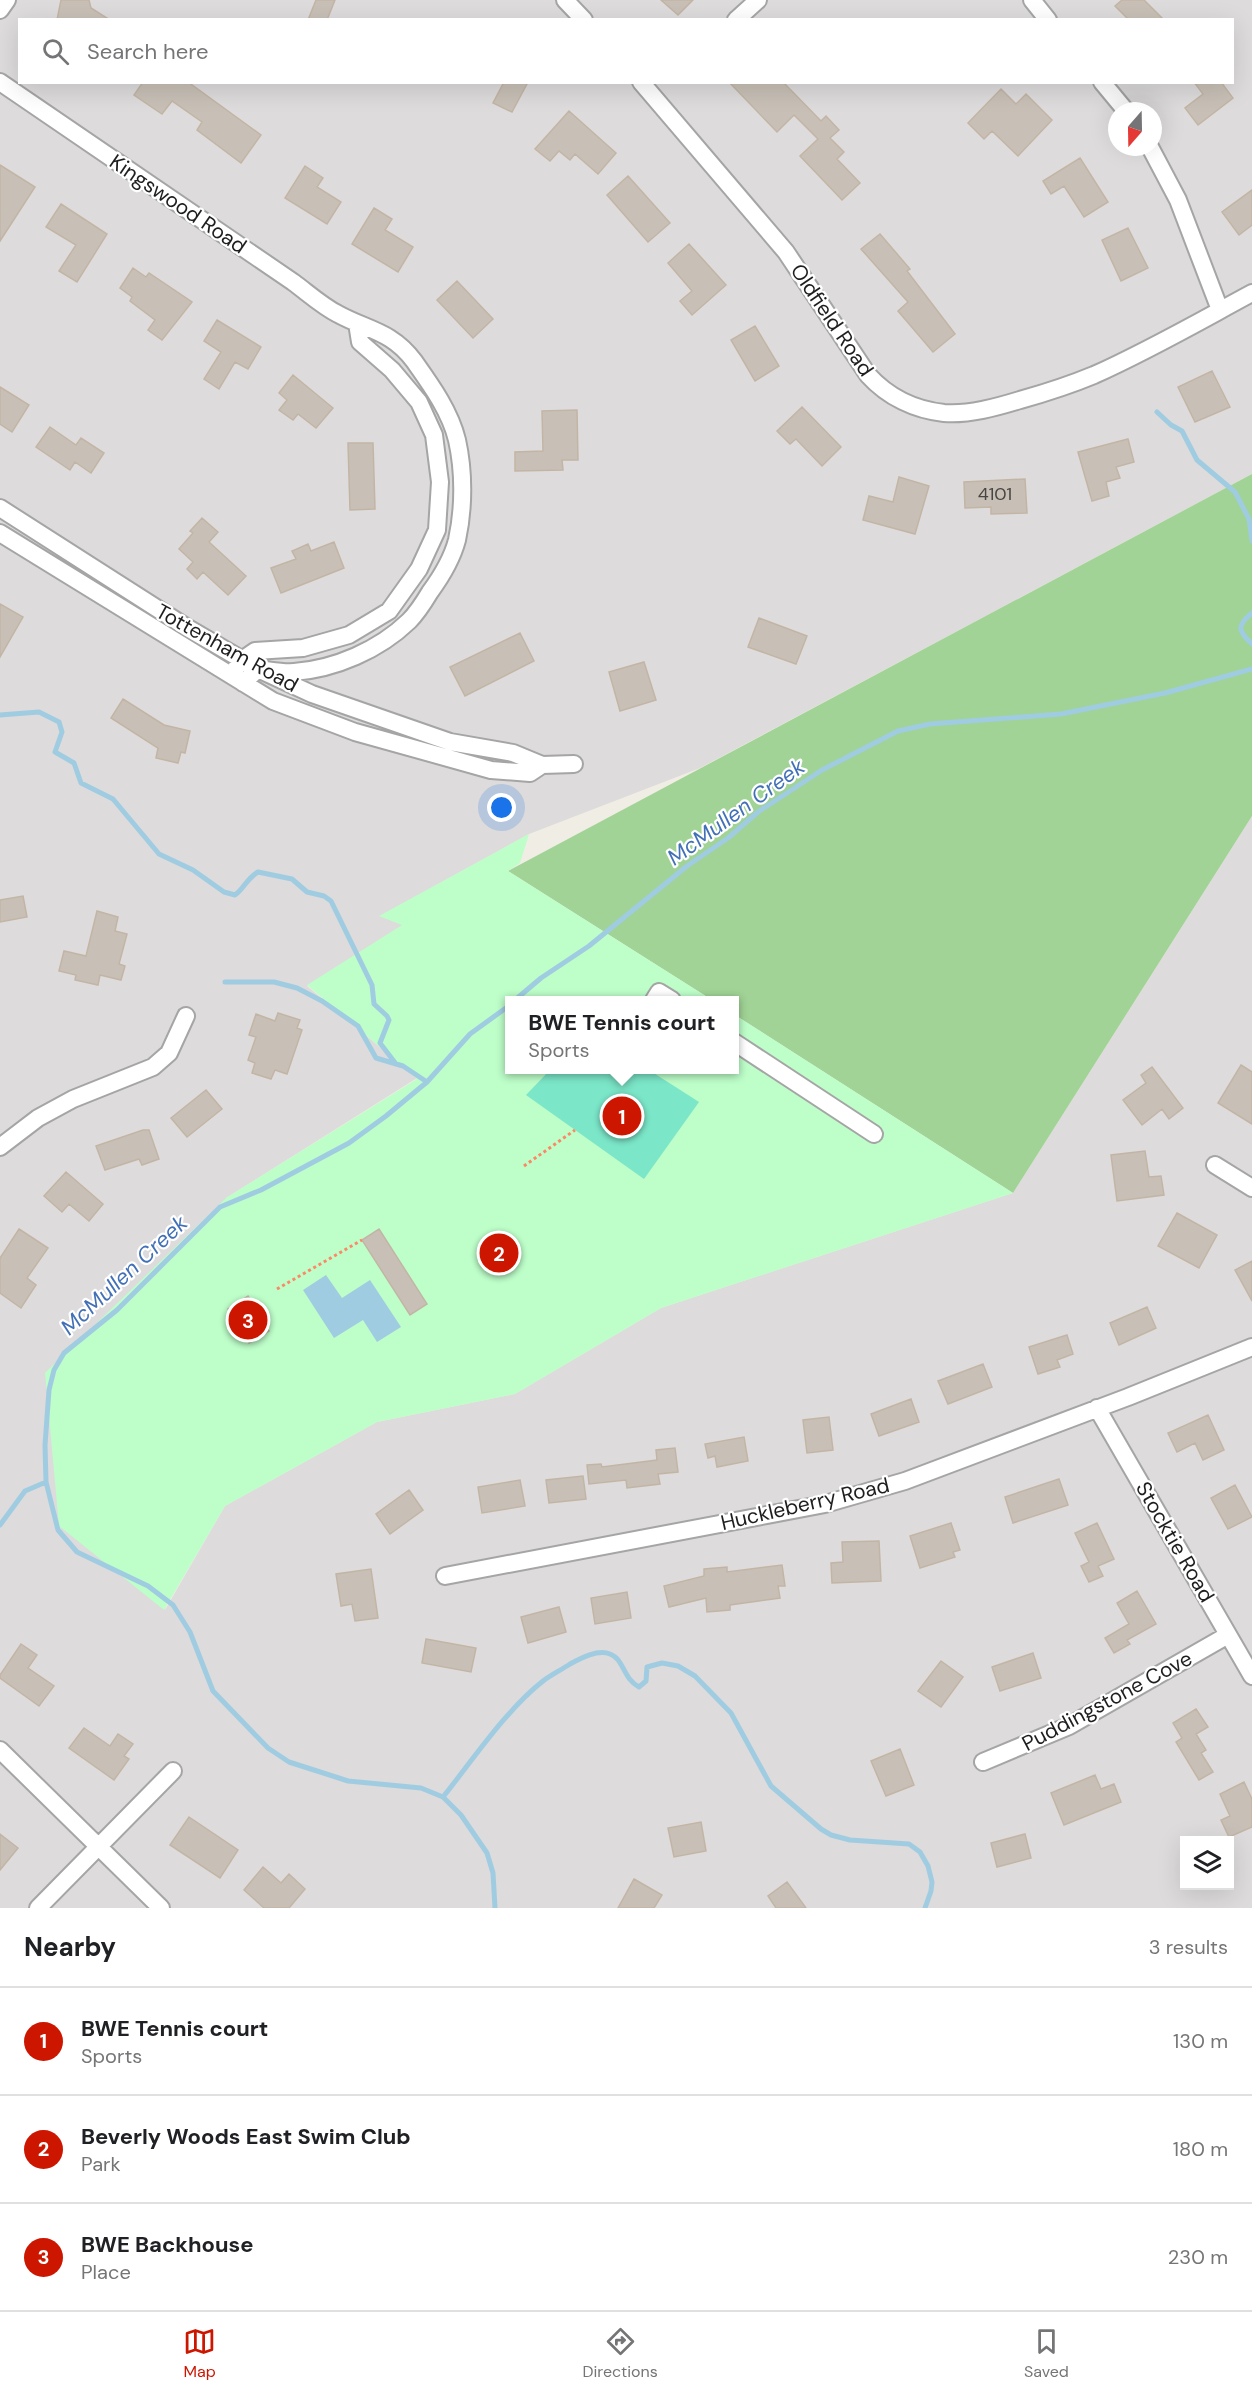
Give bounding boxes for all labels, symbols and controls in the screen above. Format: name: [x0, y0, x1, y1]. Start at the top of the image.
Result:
search box: [18, 18, 1234, 84]
icon: search: [39, 35, 72, 68]
text: Search here: [87, 37, 208, 66]
north arrow: [1108, 102, 1162, 156]
street label: Kingswood Road: [104, 148, 252, 260]
street label: Oldfield Road: [784, 258, 880, 382]
house number: 4101: [978, 482, 1012, 506]
street label: Tottenham Road: [151, 597, 303, 699]
water label: McMullen Creek: [661, 752, 811, 872]
your location: [487, 793, 516, 822]
popup: [505, 996, 739, 1074]
text: BWE Tennis court: [528, 1008, 716, 1037]
text: Sports: [528, 1037, 590, 1063]
pin: 1: [602, 1094, 642, 1138]
water label: McMullen Creek: [54, 1208, 194, 1341]
pin: 2: [480, 1230, 518, 1276]
pin: 3: [228, 1298, 268, 1342]
street label: Huckleberry Road: [718, 1471, 892, 1537]
street label: Stocktie Road: [1129, 1477, 1221, 1607]
street label: Puddingstone Cove: [1017, 1644, 1197, 1758]
map controls: [1180, 1836, 1234, 1890]
button: layers: [1180, 1836, 1234, 1890]
text: Nearby: [24, 1930, 116, 1964]
text: 3 results: [1149, 1934, 1228, 1960]
text: BWE Tennis court: [81, 2014, 268, 2043]
text: 1: [40, 2028, 47, 2054]
text: 130 m: [1173, 2028, 1228, 2054]
text: Sports: [81, 2043, 142, 2069]
text: Beverly Woods East Swim Club: [81, 2122, 411, 2151]
text: 2: [38, 2136, 49, 2162]
text: 180 m: [1173, 2136, 1228, 2162]
text: Park: [81, 2151, 121, 2177]
text: BWE Backhouse: [81, 2230, 254, 2259]
text: 3: [37, 2244, 50, 2270]
text: 230 m: [1168, 2244, 1228, 2270]
text: Place: [81, 2259, 131, 2285]
tab: Map: [183, 2325, 216, 2382]
tab: Directions: [582, 2325, 658, 2382]
tab: Saved: [1024, 2325, 1069, 2382]

